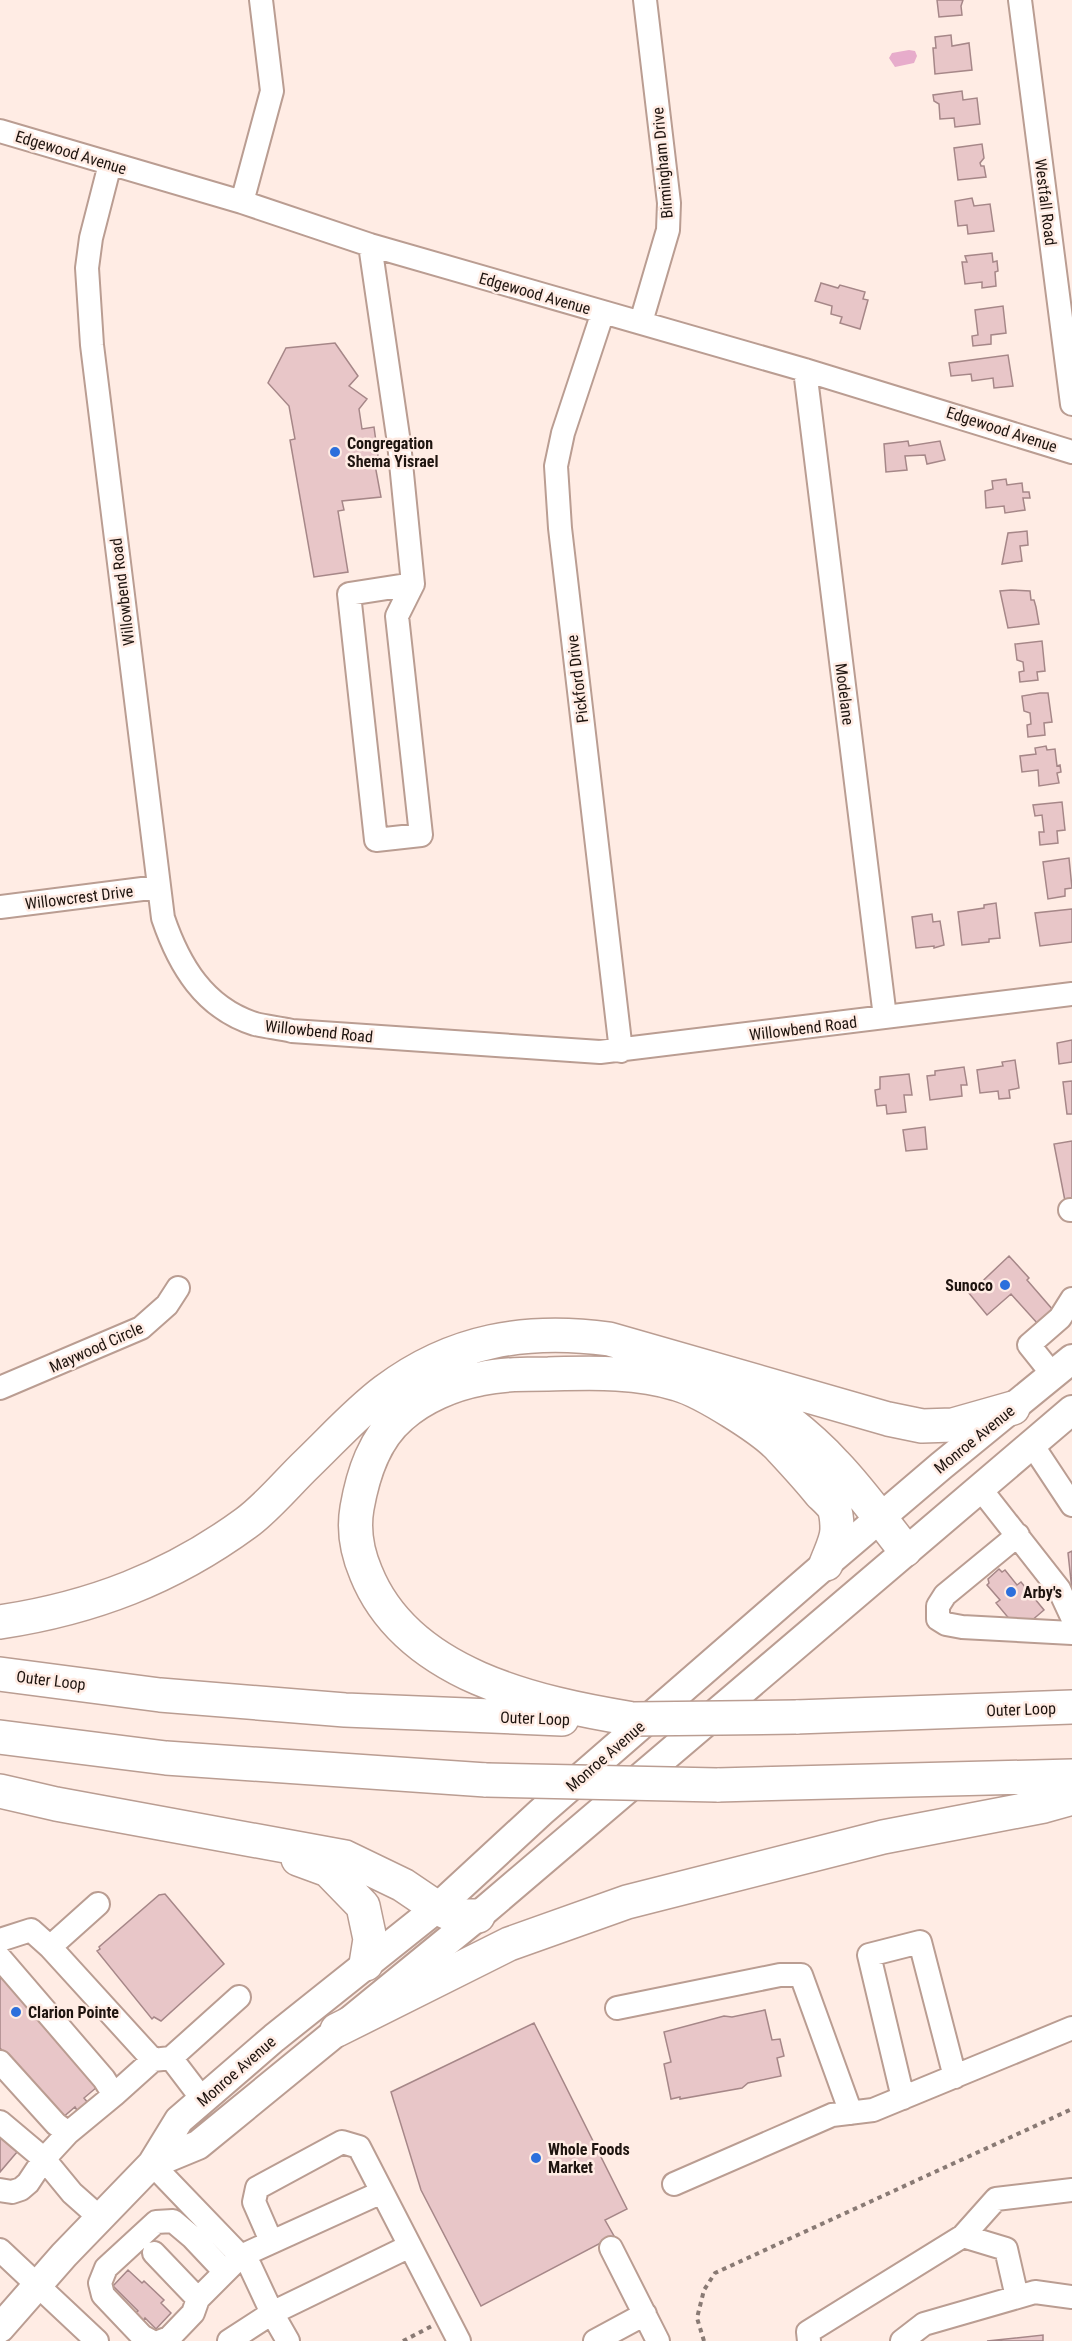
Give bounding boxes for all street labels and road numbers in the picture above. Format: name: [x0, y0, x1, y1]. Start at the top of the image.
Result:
street label: Birmingham Drive: [648, 107, 677, 219]
street label: Edgewood Avenue: [13, 127, 129, 178]
street label: Westfall Road: [1031, 158, 1060, 247]
street label: Edgewood Avenue: [477, 268, 593, 318]
street label: Edgewood Avenue: [944, 403, 1060, 456]
street label: Willowbend Road: [106, 537, 139, 647]
street label: Pickford Drive: [563, 634, 592, 724]
street label: Modelane: [831, 662, 858, 726]
street label: Willowcrest Drive: [24, 881, 134, 914]
street label: Willowbend Road: [748, 1012, 858, 1045]
street label: Willowbend Road: [264, 1016, 374, 1047]
street label: Maywood Circle: [46, 1318, 146, 1377]
street label: Monroe Avenue: [930, 1401, 1018, 1478]
street label: Outer Loop: [15, 1667, 87, 1694]
street label: Outer Loop: [986, 1699, 1056, 1720]
street label: Outer Loop: [500, 1708, 570, 1729]
street label: Monroe Avenue: [562, 1717, 648, 1796]
street label: Monroe Avenue: [193, 2032, 279, 2111]

